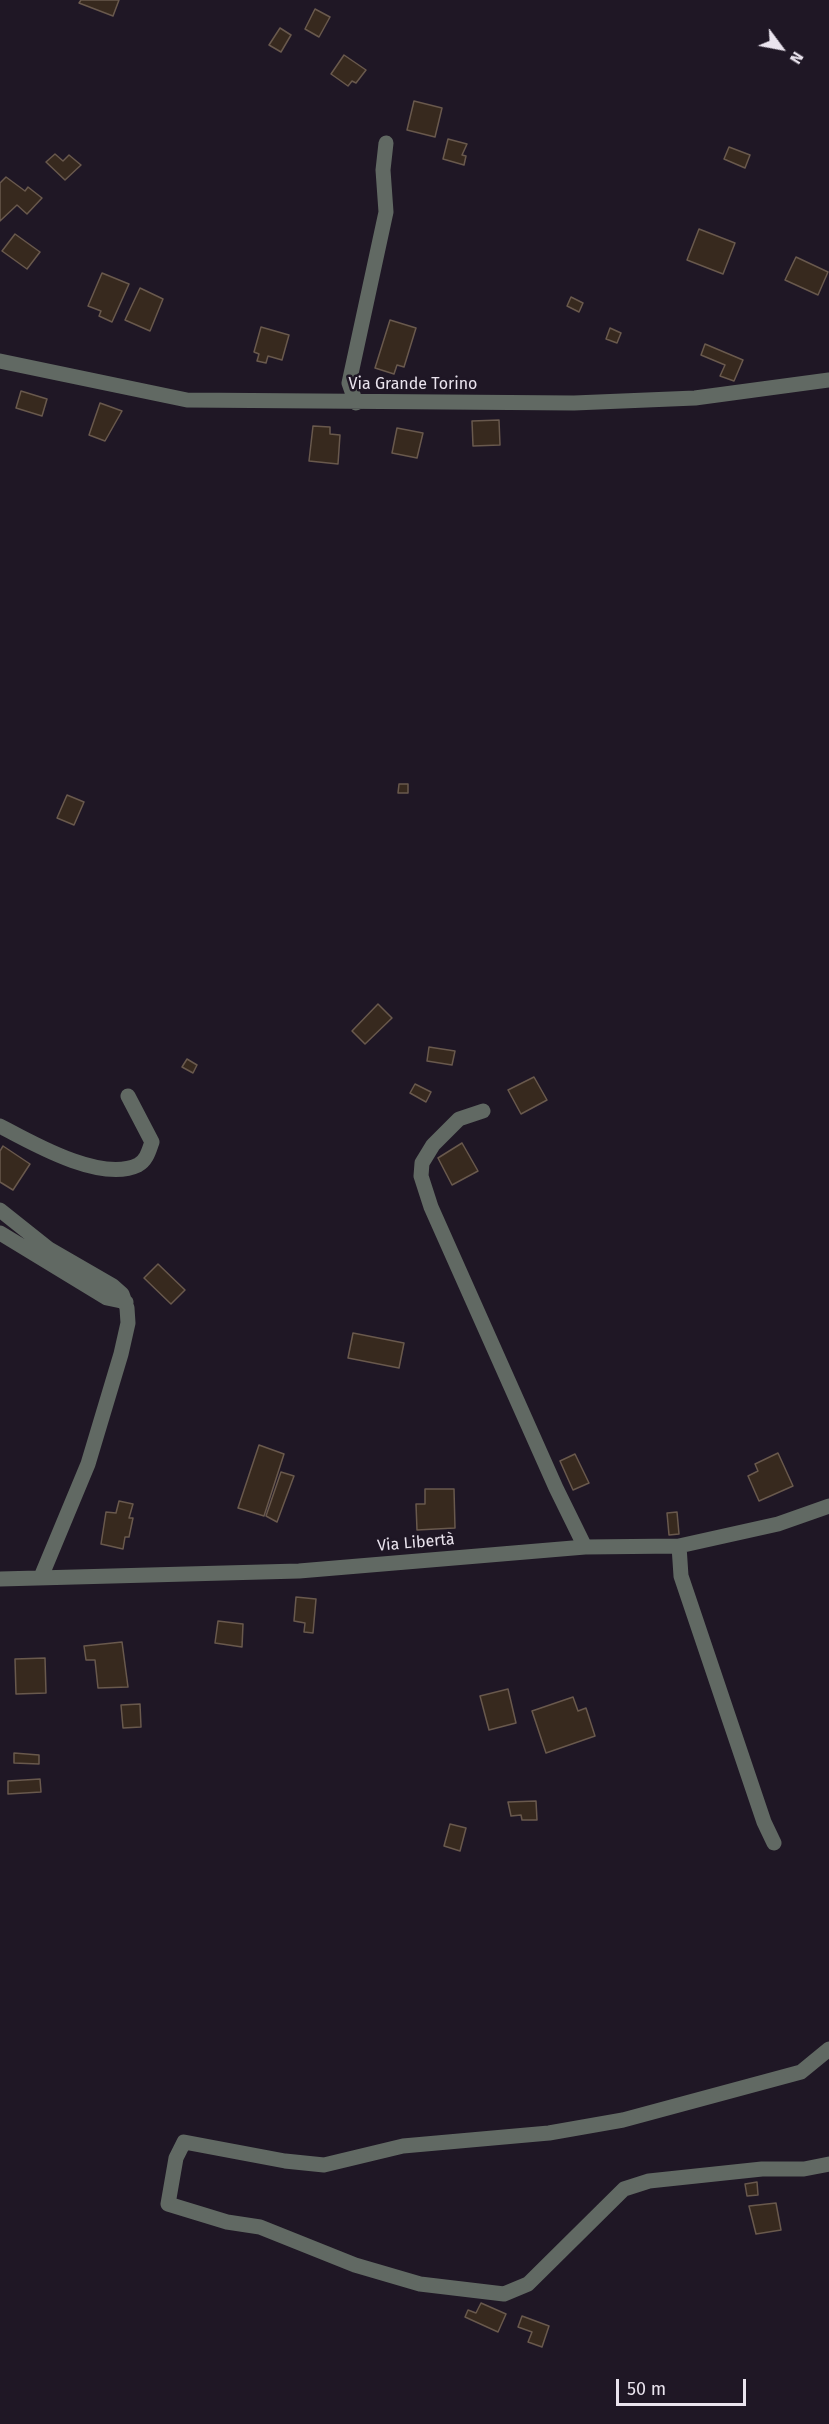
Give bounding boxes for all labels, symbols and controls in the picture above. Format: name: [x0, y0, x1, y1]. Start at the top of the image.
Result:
north arrow: [751, 18, 811, 78]
text: N: [786, 48, 808, 67]
street label: Via Grande Torino: [349, 375, 477, 395]
street label: Via Libertà: [377, 1530, 455, 1556]
scale bar: [619, 2367, 750, 2405]
text: 50 m: [627, 2378, 666, 2400]

